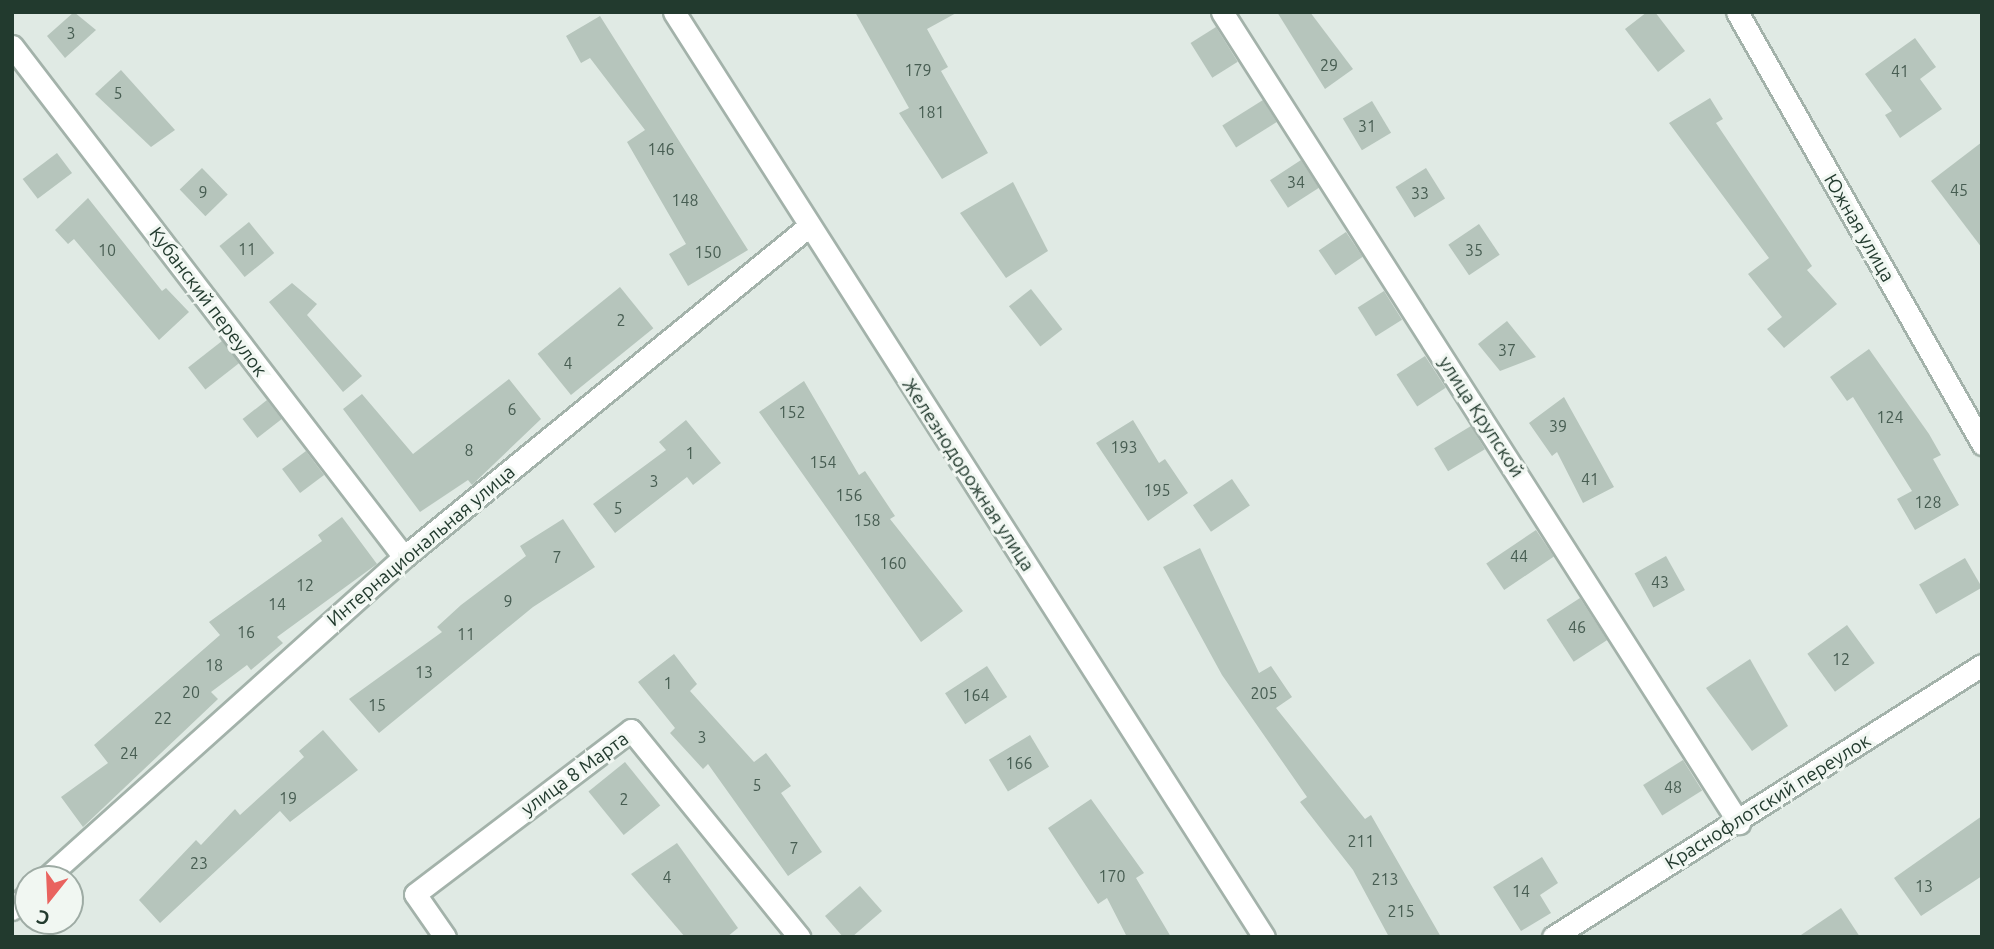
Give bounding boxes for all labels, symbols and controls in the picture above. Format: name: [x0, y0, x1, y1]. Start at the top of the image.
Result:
house number: 3: [66, 23, 76, 43]
house number: 29: [1320, 55, 1338, 75]
house number: 179: [904, 60, 932, 80]
house number: 41: [1891, 61, 1909, 81]
house number: 5: [113, 83, 123, 103]
house number: 181: [917, 102, 945, 122]
house number: 31: [1358, 116, 1376, 136]
house number: 146: [647, 139, 675, 159]
street label: Южная улица: [1819, 170, 1899, 286]
house number: 34: [1287, 172, 1305, 192]
house number: 45: [1950, 180, 1968, 200]
house number: 9: [198, 182, 208, 202]
house number: 33: [1411, 183, 1429, 203]
house number: 148: [671, 190, 699, 210]
street label: Кубанский переулок: [144, 223, 272, 381]
house number: 11: [238, 239, 256, 259]
house number: 10: [98, 240, 116, 260]
house number: 35: [1465, 240, 1483, 260]
house number: 150: [694, 242, 722, 262]
house number: 2: [616, 310, 626, 330]
house number: 37: [1498, 340, 1516, 360]
street label: улица Крупской: [1433, 352, 1529, 482]
house number: 4: [563, 353, 573, 373]
street label: Железнодорожная улица: [897, 374, 1039, 576]
house number: 6: [507, 399, 517, 419]
house number: 152: [778, 402, 806, 422]
house number: 124: [1876, 407, 1904, 427]
house number: 39: [1549, 416, 1567, 436]
house number: 193: [1110, 437, 1138, 457]
house number: 8: [464, 440, 474, 460]
house number: 1: [685, 443, 695, 463]
house number: 154: [809, 452, 837, 472]
street label: Интернациональная улица: [322, 461, 520, 631]
house number: 41: [1581, 469, 1599, 489]
house number: 3: [649, 471, 659, 491]
house number: 195: [1143, 480, 1171, 500]
house number: 156: [835, 485, 863, 505]
house number: 128: [1914, 492, 1942, 512]
house number: 5: [613, 498, 623, 518]
house number: 158: [853, 510, 881, 530]
house number: 44: [1510, 546, 1528, 566]
house number: 7: [552, 547, 562, 567]
house number: 160: [879, 553, 907, 573]
house number: 43: [1651, 572, 1669, 592]
house number: 12: [296, 575, 314, 595]
house number: 9: [503, 591, 513, 611]
house number: 14: [268, 594, 286, 614]
house number: 46: [1568, 617, 1586, 637]
house number: 16: [237, 622, 255, 642]
house number: 11: [457, 624, 475, 644]
house number: 12: [1832, 649, 1850, 669]
house number: 18: [205, 655, 223, 675]
house number: 13: [415, 662, 433, 682]
house number: 1: [663, 673, 673, 693]
house number: 20: [182, 682, 200, 702]
house number: 205: [1250, 683, 1278, 703]
house number: 164: [962, 685, 990, 705]
house number: 15: [368, 695, 386, 715]
house number: 22: [154, 708, 172, 728]
street label: улица 8 Марта: [517, 727, 633, 821]
house number: 3: [697, 727, 707, 747]
street label: Краснофлотский переулок: [1661, 729, 1875, 875]
house number: 24: [120, 743, 138, 763]
house number: 166: [1005, 753, 1033, 773]
house number: 5: [752, 775, 762, 795]
house number: 48: [1664, 777, 1682, 797]
house number: 19: [279, 788, 297, 808]
house number: 2: [619, 789, 629, 809]
house number: 211: [1347, 831, 1375, 851]
house number: 7: [789, 838, 799, 858]
house number: 23: [190, 853, 208, 873]
north arrow: [14, 865, 84, 935]
house number: 170: [1098, 866, 1126, 886]
house number: 4: [662, 867, 672, 887]
house number: 213: [1371, 869, 1399, 889]
house number: 13: [1915, 876, 1933, 896]
house number: 14: [1512, 881, 1530, 901]
house number: 215: [1387, 901, 1415, 921]
text: С: [34, 906, 52, 930]

